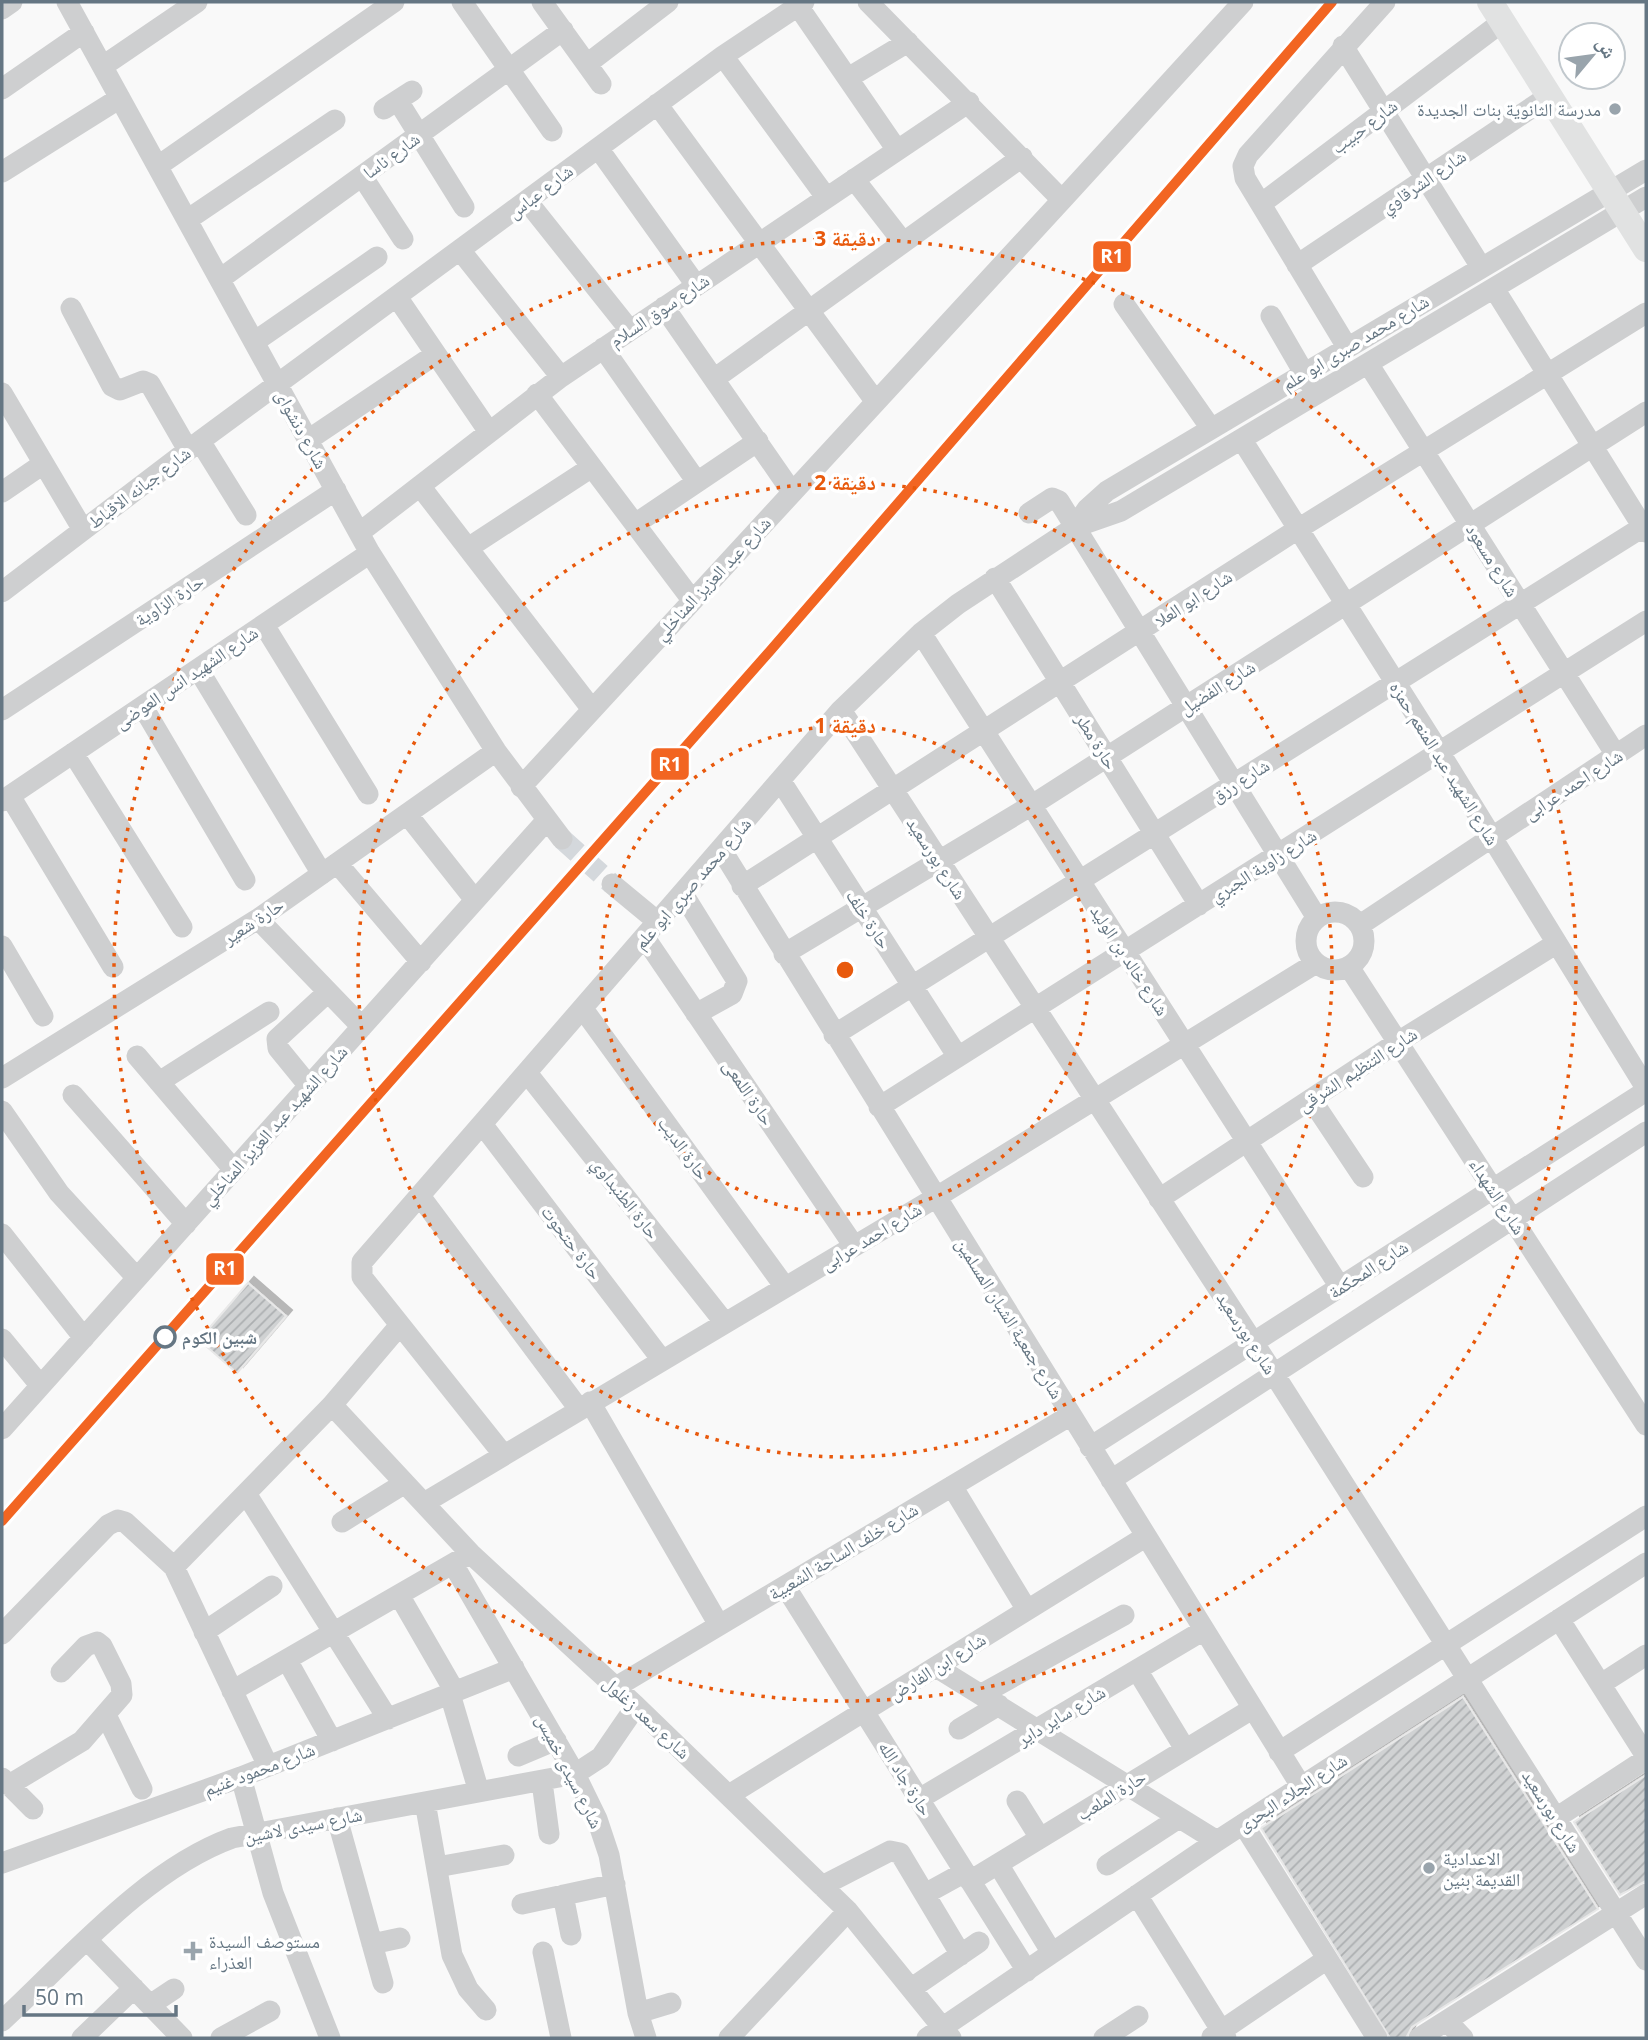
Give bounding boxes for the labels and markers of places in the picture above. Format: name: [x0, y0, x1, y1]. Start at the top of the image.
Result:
place label: مدرسة الثانوية بنات الجديدة: [1417, 97, 1601, 121]
marker: مدرسة الثانوية بنات الجديدة: [1607, 101, 1623, 117]
centre of rings: [833, 958, 857, 982]
place label: شبين الكوم: [182, 1325, 257, 1350]
marker: شبين الكوم: [154, 1326, 176, 1348]
place label: الاعدادية القديمة بنين: [1443, 1846, 1520, 1891]
marker: الاعدادية القديمة بنين: [1421, 1860, 1437, 1876]
place label: مستوصف السيدة العذراء: [209, 1929, 320, 1974]
marker: مستوصف السيدة العذراء: [183, 1941, 203, 1961]

